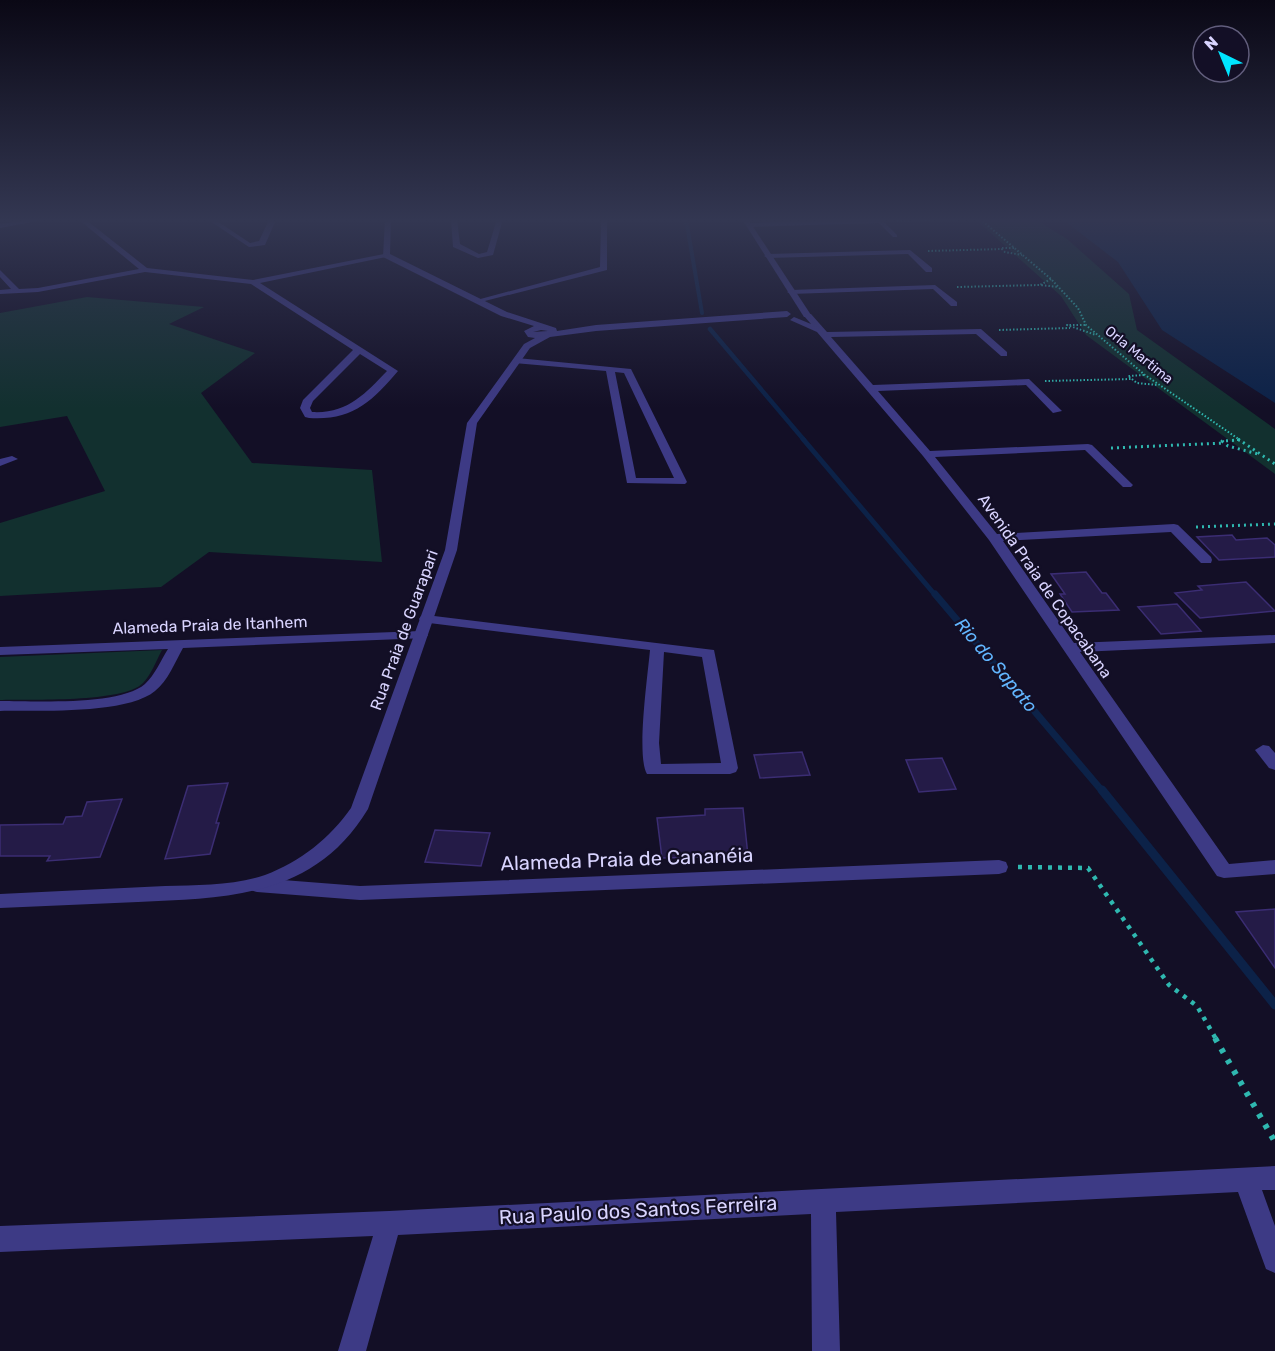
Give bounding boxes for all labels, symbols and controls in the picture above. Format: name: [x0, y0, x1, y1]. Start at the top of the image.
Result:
north arrow: [1191, 24, 1251, 84]
text: N: [1200, 33, 1222, 54]
street label: Orla Martima: [1102, 322, 1176, 388]
street label: Avenida Praia de Copacabana: [974, 490, 1116, 682]
street label: Rua Praia de Guarapari: [366, 547, 442, 713]
street label: Alameda Praia de Itanhem: [112, 612, 308, 638]
water label: Rio do Sapato: [950, 613, 1042, 717]
street label: Alameda Praia de Cananéia: [500, 843, 754, 875]
street label: Rua Paulo dos Santos Ferreira: [498, 1191, 778, 1229]

